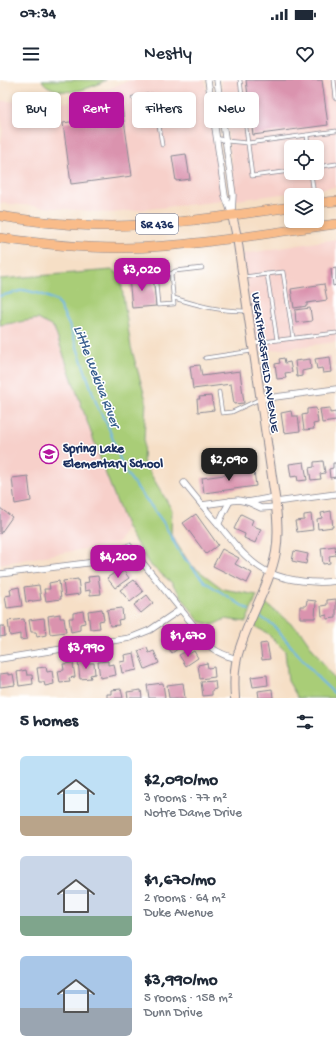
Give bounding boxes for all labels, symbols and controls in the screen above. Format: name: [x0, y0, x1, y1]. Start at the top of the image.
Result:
text: 07:34: [20, 5, 56, 23]
icon: menu: [20, 43, 42, 65]
icon: heart: [294, 43, 316, 65]
text: Nestly: [144, 44, 192, 65]
chip: Buy: [12, 92, 61, 128]
chip: Rent: [69, 92, 124, 128]
chip: Filters: [132, 92, 196, 128]
chip: New: [204, 92, 259, 128]
map controls: [284, 140, 324, 228]
button: locate: [284, 140, 324, 180]
button: layers: [284, 188, 324, 228]
road number: SR 436: [136, 214, 178, 234]
pin: $3,020: [109, 258, 175, 292]
text: $3,020: [123, 263, 161, 278]
street label: WEATHERSFIELD AVENUE: [247, 291, 282, 434]
water label: Little Wekiva River: [68, 324, 124, 433]
place label: Spring Lake Elementary School: [63, 442, 163, 472]
school or university icon: Spring Lake Elementary School: [38, 443, 60, 465]
pin: $2,090: [196, 448, 262, 482]
text: $2,090: [210, 453, 248, 468]
pin: $4,200: [85, 545, 151, 579]
text: $4,200: [99, 550, 137, 565]
pin: $1,670: [155, 624, 221, 658]
text: $1,670: [170, 629, 206, 644]
pin: $3,990: [53, 636, 119, 670]
text: $3,990: [67, 641, 105, 656]
icon: filters: [294, 711, 316, 733]
text: 5 homes: [20, 712, 78, 732]
text: $2,090/mo: [144, 771, 218, 791]
icon: home: [52, 772, 100, 820]
text: 3 rooms · 77 m²: [144, 791, 227, 806]
text: Notre Dame Drive: [144, 806, 242, 821]
text: $1,670/mo: [144, 871, 216, 891]
icon: home: [52, 872, 100, 920]
text: 2 rooms · 64 m²: [144, 891, 226, 906]
text: Duke Avenue: [144, 906, 213, 921]
text: $3,990/mo: [144, 971, 217, 991]
icon: home: [52, 972, 100, 1020]
text: 5 rooms · 158 m²: [144, 991, 233, 1006]
text: Dunn Drive: [144, 1006, 202, 1021]

